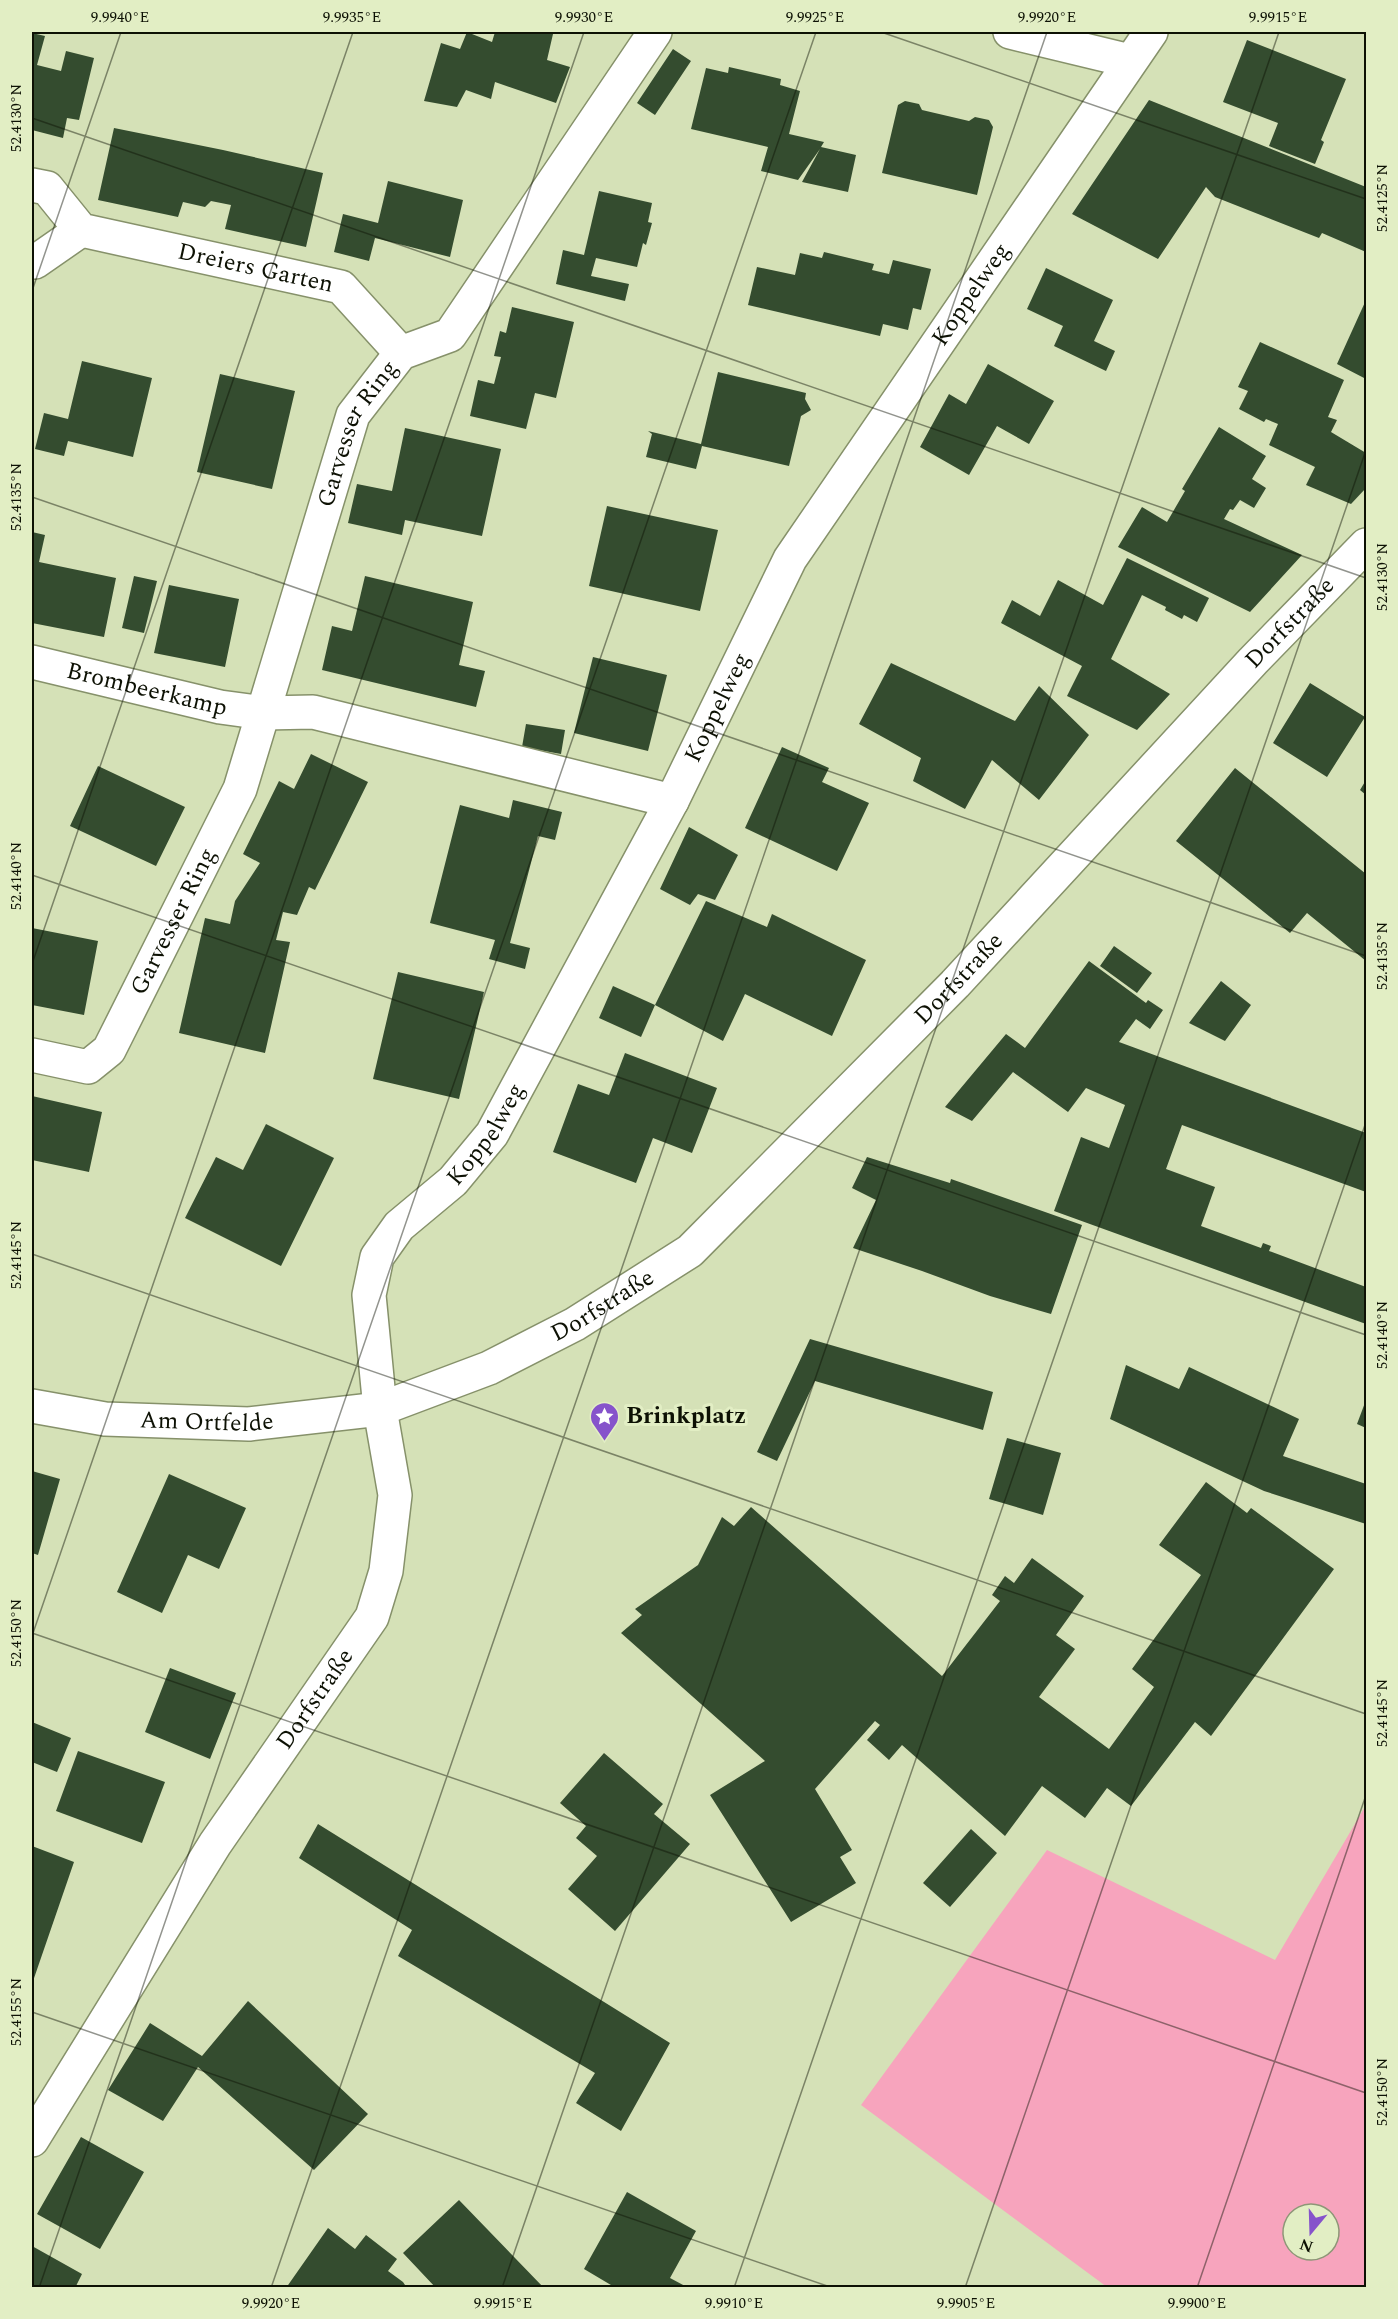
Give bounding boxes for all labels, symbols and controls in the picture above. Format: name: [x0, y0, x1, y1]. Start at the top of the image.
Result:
text: 9.9940°E: [91, 6, 149, 29]
text: 9.9935°E: [323, 6, 381, 29]
text: 9.9930°E: [555, 6, 613, 29]
text: 9.9925°E: [786, 6, 844, 29]
text: 9.9920°E: [1018, 6, 1076, 29]
text: 9.9915°E: [1249, 6, 1307, 29]
text: 52.4130°N: [5, 84, 28, 152]
text: 52.4125°N: [1371, 164, 1394, 232]
street label: Dreiers Garten: [174, 234, 337, 303]
street label: Koppelweg: [923, 235, 1020, 354]
street label: Garvesser Ring: [308, 352, 407, 512]
text: 52.4135°N: [5, 463, 28, 531]
text: 52.4130°N: [1371, 543, 1394, 611]
street label: Dorfstraße: [1237, 569, 1343, 677]
street label: Koppelweg: [675, 647, 760, 769]
street label: Brombeerkamp: [63, 653, 231, 726]
text: 52.4140°N: [5, 842, 28, 910]
street label: Garvesser Ring: [121, 842, 226, 1002]
text: 52.4135°N: [1371, 922, 1394, 990]
street label: Dorfstraße: [906, 924, 1012, 1033]
street label: Koppelweg: [438, 1076, 534, 1194]
text: 52.4145°N: [5, 1221, 28, 1289]
street label: Dorfstraße: [544, 1260, 661, 1352]
text: 52.4140°N: [1371, 1301, 1394, 1369]
place label: Brinkplatz: [626, 1398, 746, 1434]
place icon: Brinkplatz: [589, 1400, 621, 1442]
street label: Am Ortfelde: [139, 1402, 276, 1442]
text: 52.4150°N: [5, 1599, 28, 1667]
street label: Dorfstraße: [267, 1641, 363, 1757]
text: 52.4145°N: [1371, 1679, 1394, 1747]
text: 52.4155°N: [5, 1978, 28, 2046]
text: 52.4150°N: [1371, 2058, 1394, 2126]
north arrow: [1281, 2202, 1341, 2262]
text: N: [1296, 2232, 1317, 2259]
text: 9.9920°E: [242, 2292, 300, 2315]
text: 9.9915°E: [474, 2292, 532, 2315]
text: 9.9910°E: [705, 2292, 763, 2315]
text: 9.9905°E: [937, 2292, 995, 2315]
text: 9.9900°E: [1168, 2292, 1226, 2315]

